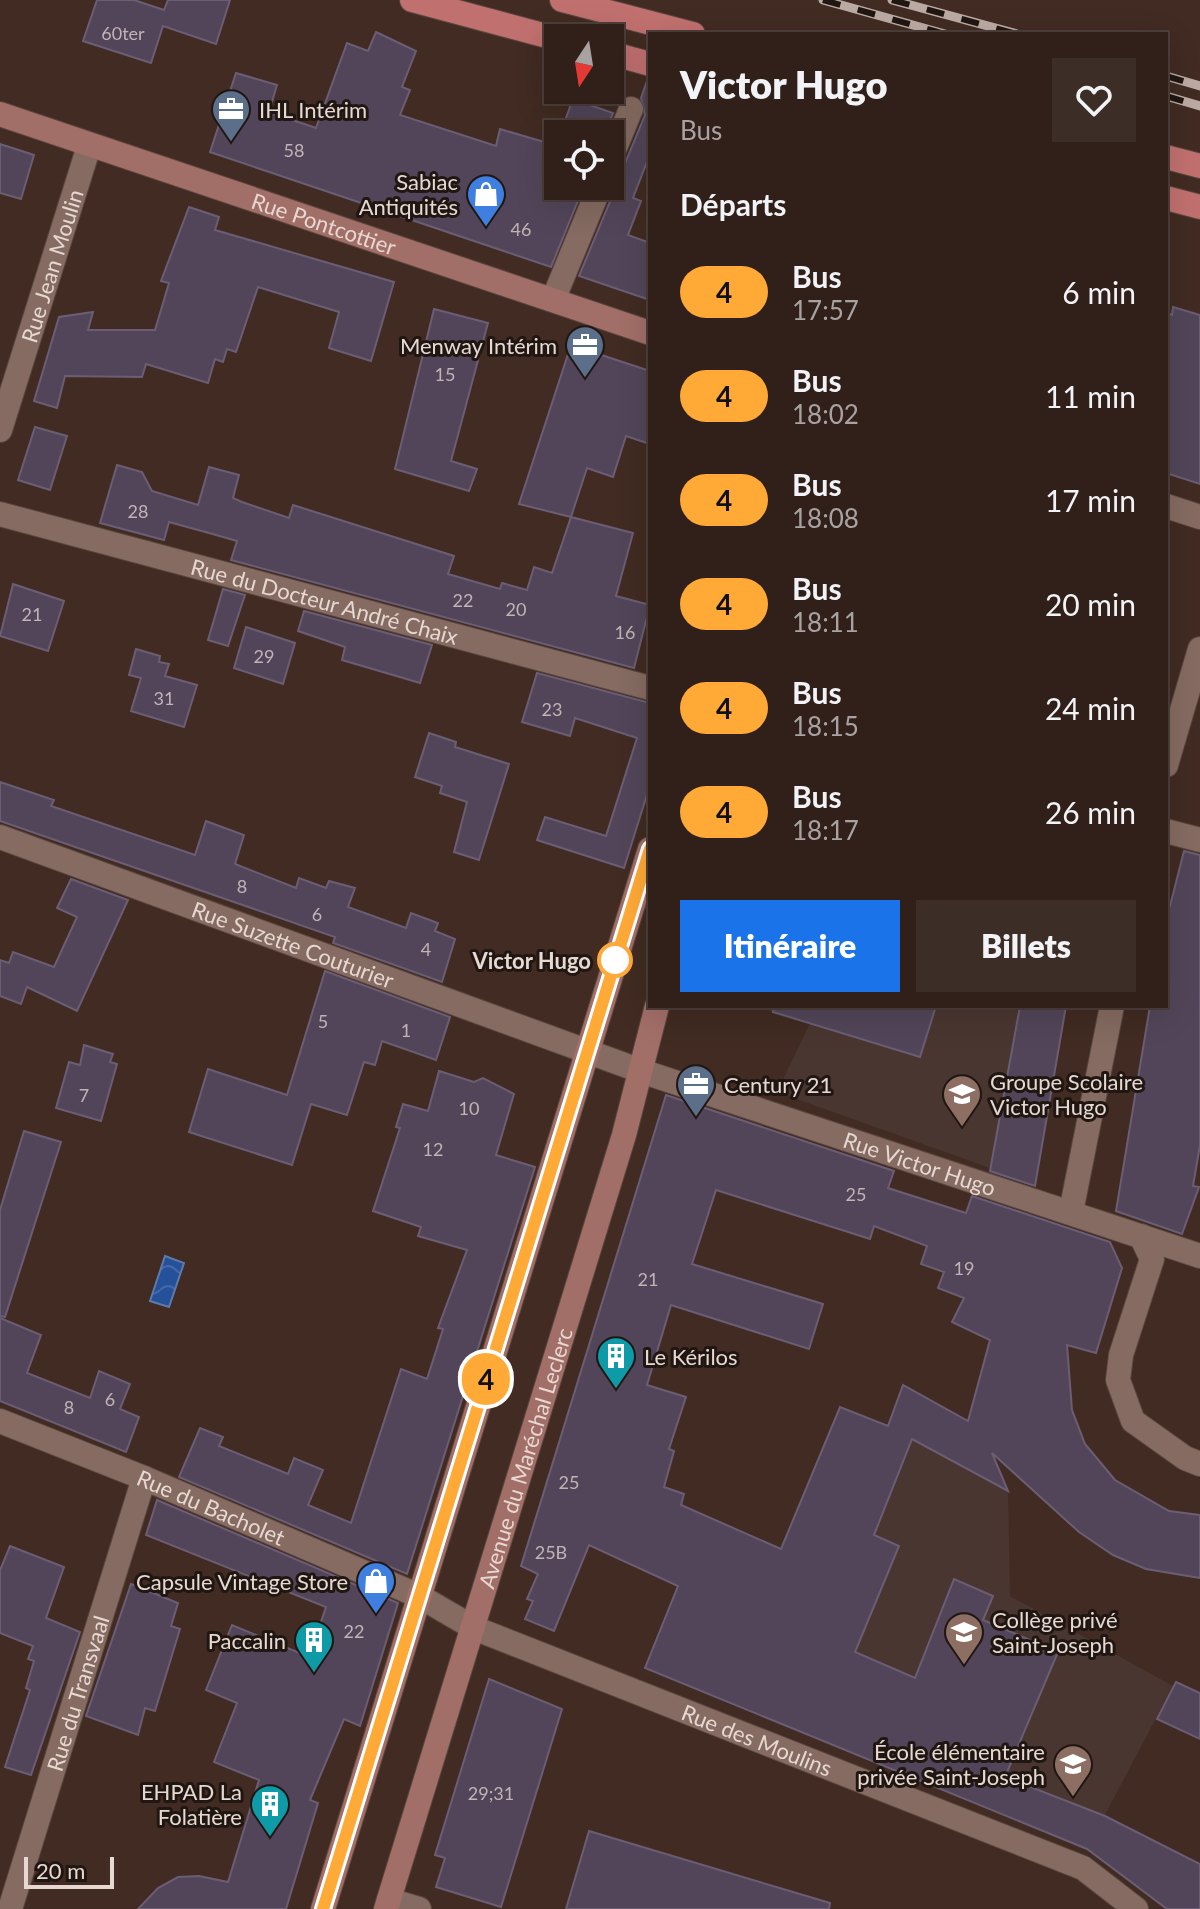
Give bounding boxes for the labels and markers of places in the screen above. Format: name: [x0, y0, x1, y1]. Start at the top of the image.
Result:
office icon: IHL Intérim: [210, 88, 252, 143]
place label: IHL Intérim: [259, 96, 367, 123]
place label: Sabiac Antiquités: [359, 168, 458, 220]
shop icon: Sabiac Antiquités: [465, 173, 507, 228]
office icon: Menway Intérim: [564, 324, 606, 379]
place label: Menway Intérim: [400, 332, 557, 359]
marker: Victor Hugo: [598, 943, 632, 977]
place label: Victor Hugo: [471, 947, 591, 974]
office icon: Century 21: [675, 1063, 717, 1118]
place label: Groupe Scolaire Victor Hugo: [990, 1068, 1143, 1120]
place label: Century 21: [724, 1071, 832, 1098]
school or university icon: Groupe Scolaire Victor Hugo: [941, 1073, 983, 1128]
building icon: Le Kérilos: [595, 1335, 637, 1390]
place label: Le Kérilos: [644, 1343, 738, 1370]
shop icon: Capsule Vintage Store: [355, 1560, 397, 1615]
place label: Capsule Vintage Store: [136, 1568, 348, 1595]
place label: Collège privé Saint-Joseph: [992, 1606, 1118, 1658]
school or university icon: Collège privé Saint-Joseph: [943, 1611, 985, 1666]
building icon: Paccalin: [293, 1619, 335, 1674]
place label: Paccalin: [208, 1627, 286, 1654]
place label: École élémentaire privée Saint-Joseph: [857, 1738, 1045, 1790]
school or university icon: École élémentaire privée Saint-Joseph: [1052, 1743, 1094, 1798]
place label: EHPAD La Folatière: [141, 1778, 242, 1830]
building icon: EHPAD La Folatière: [249, 1783, 291, 1838]

